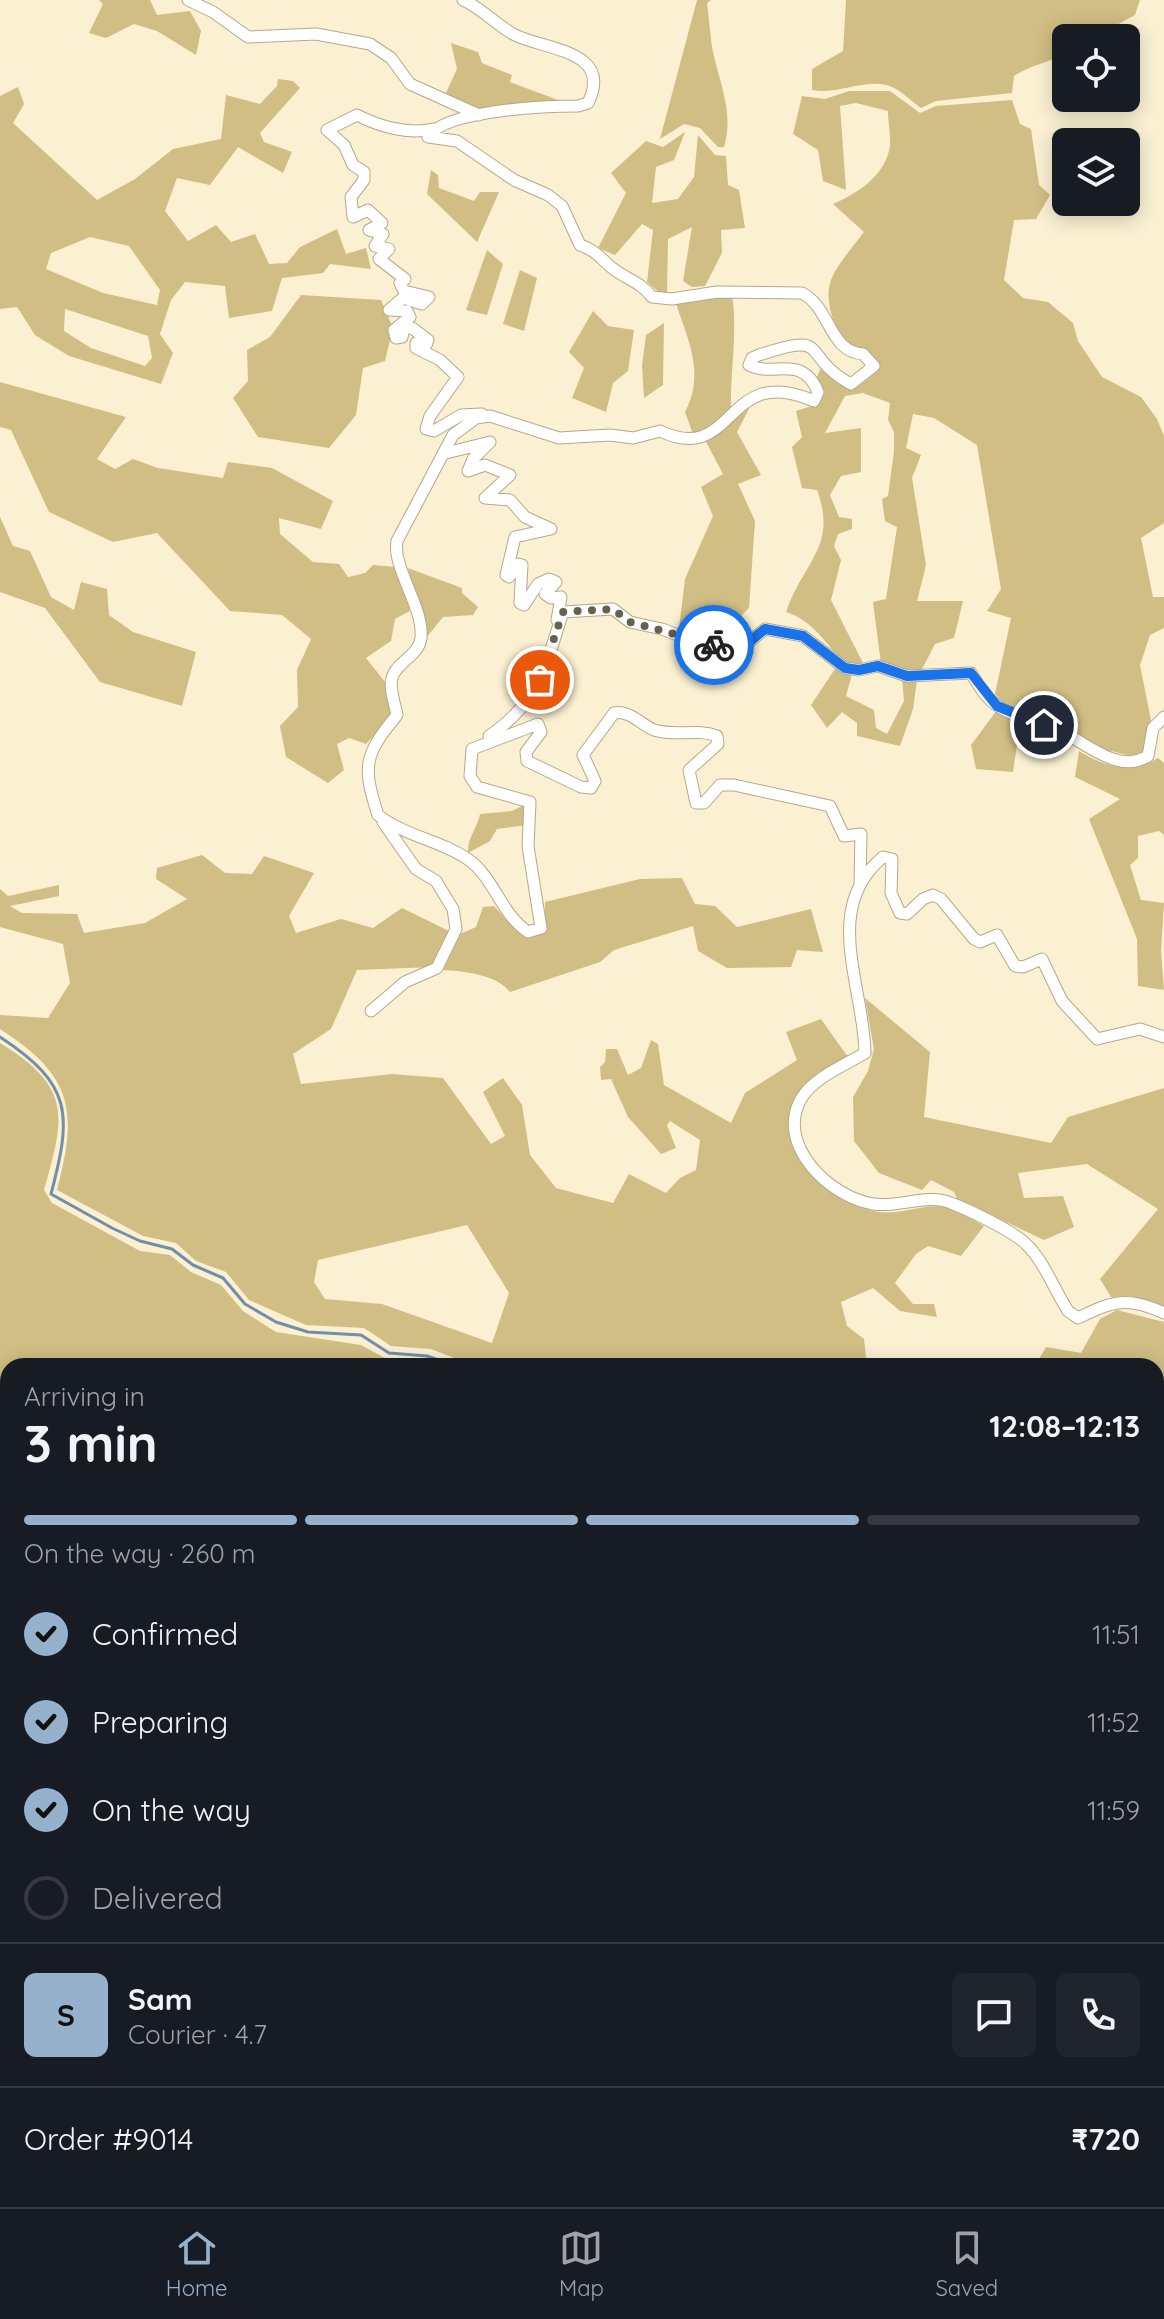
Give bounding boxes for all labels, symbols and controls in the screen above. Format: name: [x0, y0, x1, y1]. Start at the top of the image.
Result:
map controls: [1052, 24, 1140, 216]
button: locate: [1052, 24, 1140, 112]
button: layers: [1052, 128, 1140, 216]
courier: [674, 605, 754, 685]
icon: bike: [692, 623, 736, 667]
pin: [506, 646, 574, 714]
icon: bag: [518, 658, 562, 702]
pin: [1010, 691, 1078, 759]
icon: home: [1022, 703, 1066, 747]
text: Arriving in: [24, 1380, 145, 1413]
text: 12:08–12:13: [989, 1407, 1140, 1445]
text: 3 min: [24, 1410, 158, 1475]
text: On the way · 260 m: [24, 1537, 256, 1570]
icon: check: [24, 1612, 68, 1656]
text: Confirmed: [92, 1615, 238, 1653]
text: 11:51: [1092, 1618, 1140, 1651]
icon: check: [24, 1700, 68, 1744]
text: Preparing: [92, 1703, 228, 1741]
text: 11:52: [1087, 1706, 1140, 1739]
icon: check: [24, 1788, 68, 1832]
text: On the way: [92, 1791, 251, 1829]
text: 11:59: [1087, 1794, 1140, 1827]
text: Delivered: [92, 1879, 223, 1917]
button: chat: [952, 1973, 1036, 2057]
button: phone: [1056, 1973, 1140, 2057]
text: Sam: [128, 1980, 192, 2018]
text: S: [57, 1996, 75, 2034]
text: Courier · 4.7: [128, 2018, 267, 2051]
text: Order #9014: [24, 2120, 193, 2158]
text: ₹720: [1071, 2120, 1140, 2158]
tab: Home: [166, 2226, 227, 2302]
tab: Map: [559, 2226, 604, 2302]
tab: Saved: [935, 2226, 998, 2302]

